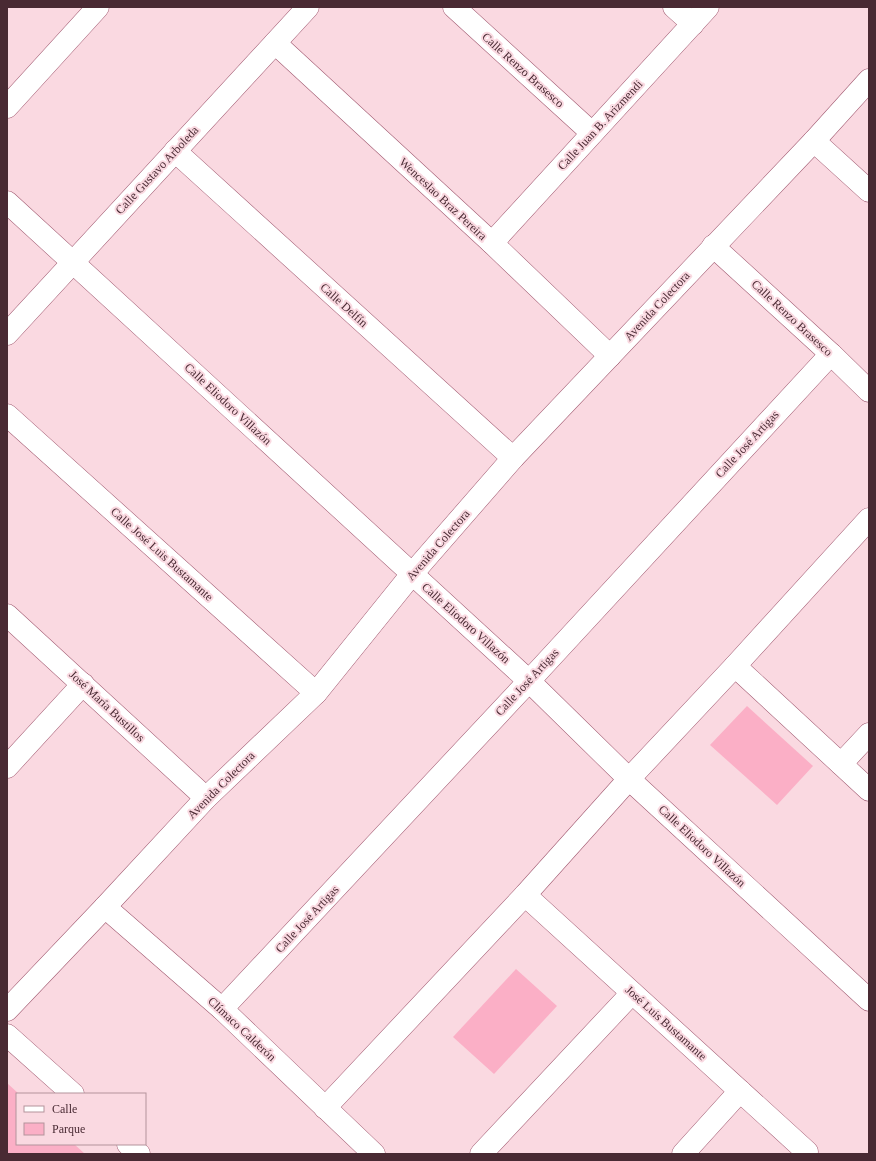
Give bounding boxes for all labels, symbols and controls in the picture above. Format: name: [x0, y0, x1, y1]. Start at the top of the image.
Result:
street label: Calle Renzo Brasesco: [479, 30, 567, 110]
street label: Calle Juan B. Arizmendi: [555, 77, 646, 173]
street label: Calle Gustavo Arboleda: [113, 123, 202, 217]
street label: Wenceslao Braz Pereira: [396, 155, 490, 244]
street label: Avenida Colectora: [621, 268, 693, 343]
street label: Calle Renzo Brasesco: [749, 277, 835, 359]
street label: Calle Delfín: [317, 280, 371, 330]
street label: Calle Eliodoro Villazón: [182, 360, 274, 448]
street label: Calle José Artigas: [712, 407, 782, 480]
street label: Calle José Luis Bustamante: [108, 504, 216, 604]
street label: Avenida Colectora: [403, 506, 473, 583]
street label: Calle Eliodoro Villazón: [419, 580, 513, 666]
street label: Calle José Artigas: [492, 645, 562, 718]
street label: José María Bustillos: [66, 667, 148, 745]
street label: Avenida Colectora: [184, 748, 258, 822]
street label: Calle Eliodoro Villazón: [656, 802, 748, 890]
street label: Calle José Artigas: [272, 882, 342, 955]
street label: José Luis Bustamante: [622, 983, 710, 1063]
street label: Clímaco Calderón: [205, 994, 279, 1064]
legend: [16, 1093, 146, 1145]
text: Calle: [52, 1102, 77, 1116]
text: Parque: [52, 1122, 85, 1136]

